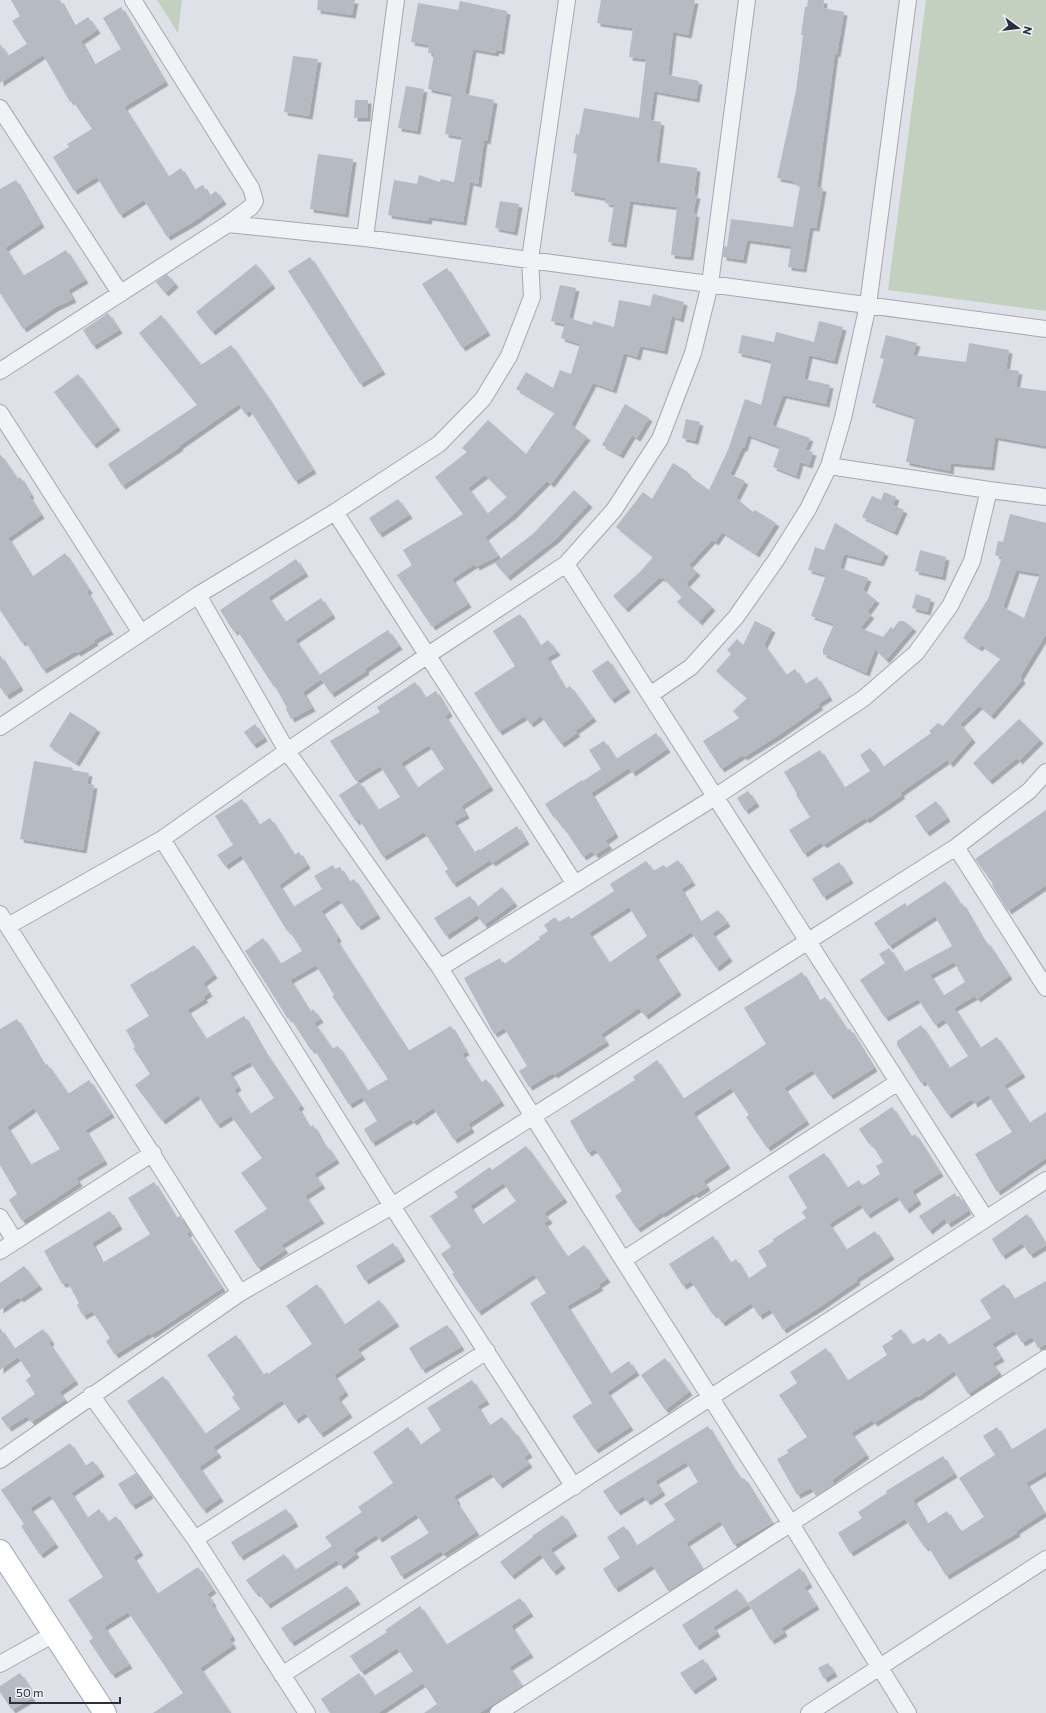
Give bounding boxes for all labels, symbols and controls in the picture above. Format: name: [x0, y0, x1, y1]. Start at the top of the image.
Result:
north arrow: [998, 8, 1038, 48]
text: N: [1021, 25, 1035, 36]
scale bar: [10, 1679, 120, 1705]
text: 50 m: [16, 1685, 44, 1699]

